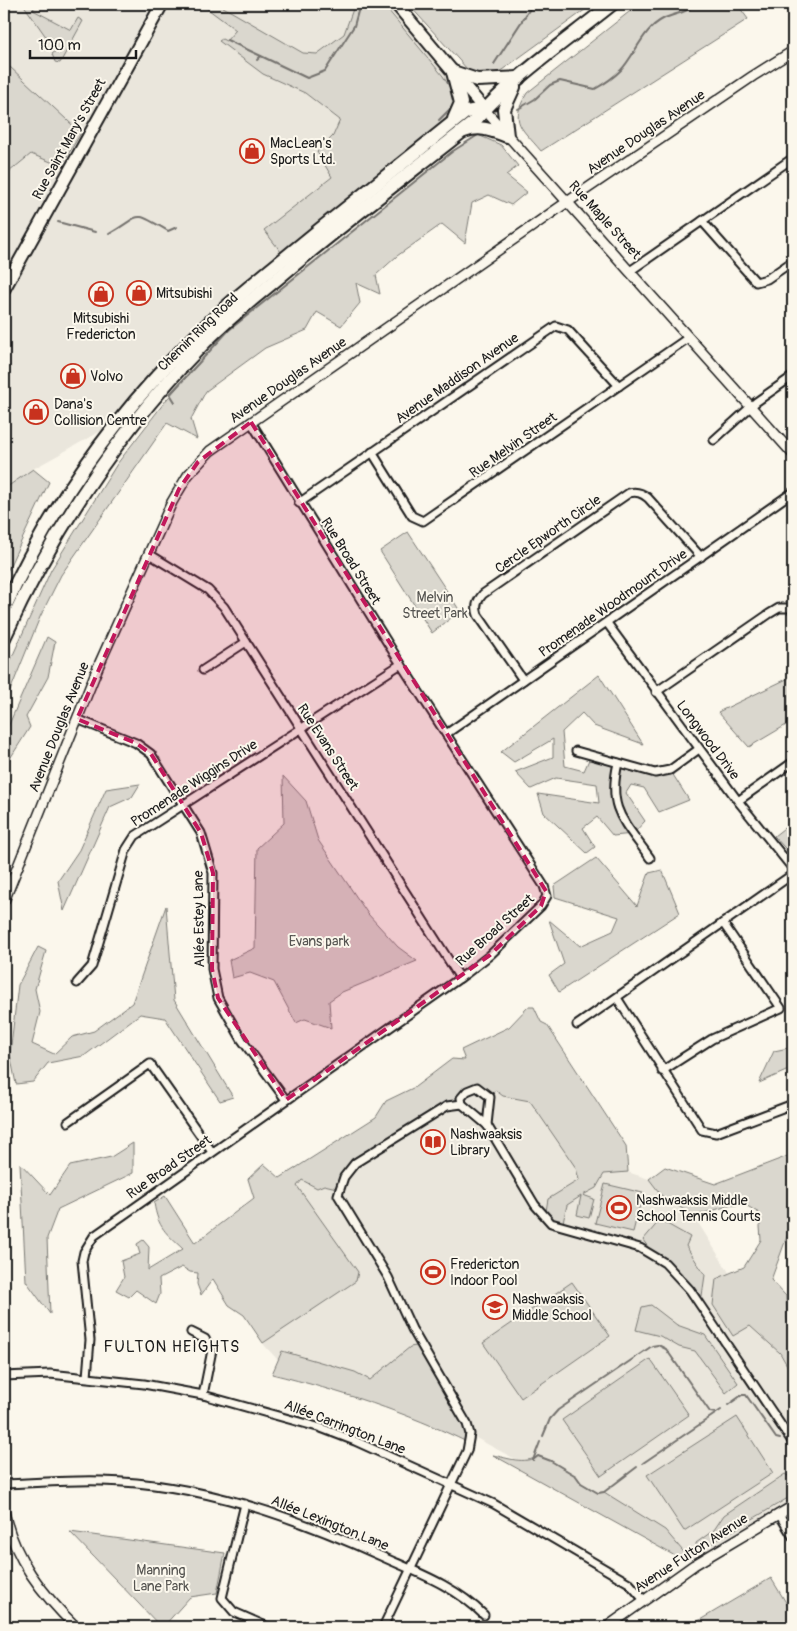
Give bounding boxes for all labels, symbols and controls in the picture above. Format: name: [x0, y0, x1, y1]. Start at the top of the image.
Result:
scale bar: [30, 28, 136, 60]
text: 100 m: [38, 36, 81, 55]
street label: Rue Saint Mary's Street: [29, 75, 110, 203]
street label: Avenue Douglas Avenue: [584, 86, 708, 178]
place label: MacLean's Sports Ltd.: [270, 135, 336, 168]
shop icon: MacLean's Sports Ltd.: [239, 138, 265, 164]
street label: Rue Maple Street: [565, 177, 645, 263]
shop icon: Mitsubishi: [126, 280, 152, 306]
shop icon: Mitsubishi Fredericton: [88, 281, 114, 307]
place label: Mitsubishi: [156, 285, 213, 302]
street label: Chemin Ring Road: [154, 289, 242, 375]
place label: Mitsubishi Fredericton: [66, 310, 136, 343]
street label: Avenue Maddison Avenue: [392, 329, 522, 427]
street label: Avenue Douglas Avenue: [226, 333, 350, 427]
shop icon: Volvo: [60, 363, 86, 389]
place label: Volvo: [90, 368, 124, 385]
place label: Dana's Collision Centre: [54, 396, 147, 429]
shop icon: Dana's Collision Centre: [23, 399, 49, 425]
street label: Rue Melvin Street: [466, 408, 560, 481]
street label: Cercle Epworth Circle: [492, 491, 604, 577]
street label: Rue Broad Street: [317, 514, 385, 608]
street label: Promenade Woodmount Drive: [536, 545, 690, 661]
park label: Melvin Street Park: [402, 589, 468, 622]
street label: Avenue Douglas Avenue: [25, 659, 93, 794]
street label: Longwood Drive: [673, 697, 743, 783]
street label: Rue Evans Street: [294, 701, 362, 794]
street label: Promenade Wiggins Drive: [128, 736, 261, 830]
street label: Allée Estey Lane: [190, 870, 208, 968]
street label: Rue Broad Street: [452, 890, 538, 970]
park label: Evans park: [289, 933, 349, 950]
place label: Nashwaaksis Library: [450, 1126, 523, 1159]
library icon: Nashwaaksis Library: [420, 1129, 446, 1155]
street label: Rue Broad Street: [123, 1131, 215, 1203]
place label: Nashwaaksis Middle School Tennis Courts: [636, 1192, 761, 1225]
sports icon: Nashwaaksis Middle School Tennis Courts: [606, 1195, 632, 1221]
place label: Fredericton Indoor Pool: [450, 1256, 520, 1289]
sports icon: Fredericton Indoor Pool: [420, 1259, 446, 1285]
place label: Nashwaaksis Middle School: [512, 1291, 592, 1324]
school or university icon: Nashwaaksis Middle School: [482, 1294, 508, 1320]
district label: FULTON HEIGHTS: [104, 1337, 240, 1357]
street label: Allée Carrington Lane: [282, 1396, 408, 1458]
street label: Allée Lexington Lane: [269, 1492, 391, 1554]
street label: Avenue Fulton Avenue: [631, 1510, 751, 1596]
park label: Manning Lane Park: [133, 1562, 189, 1595]

